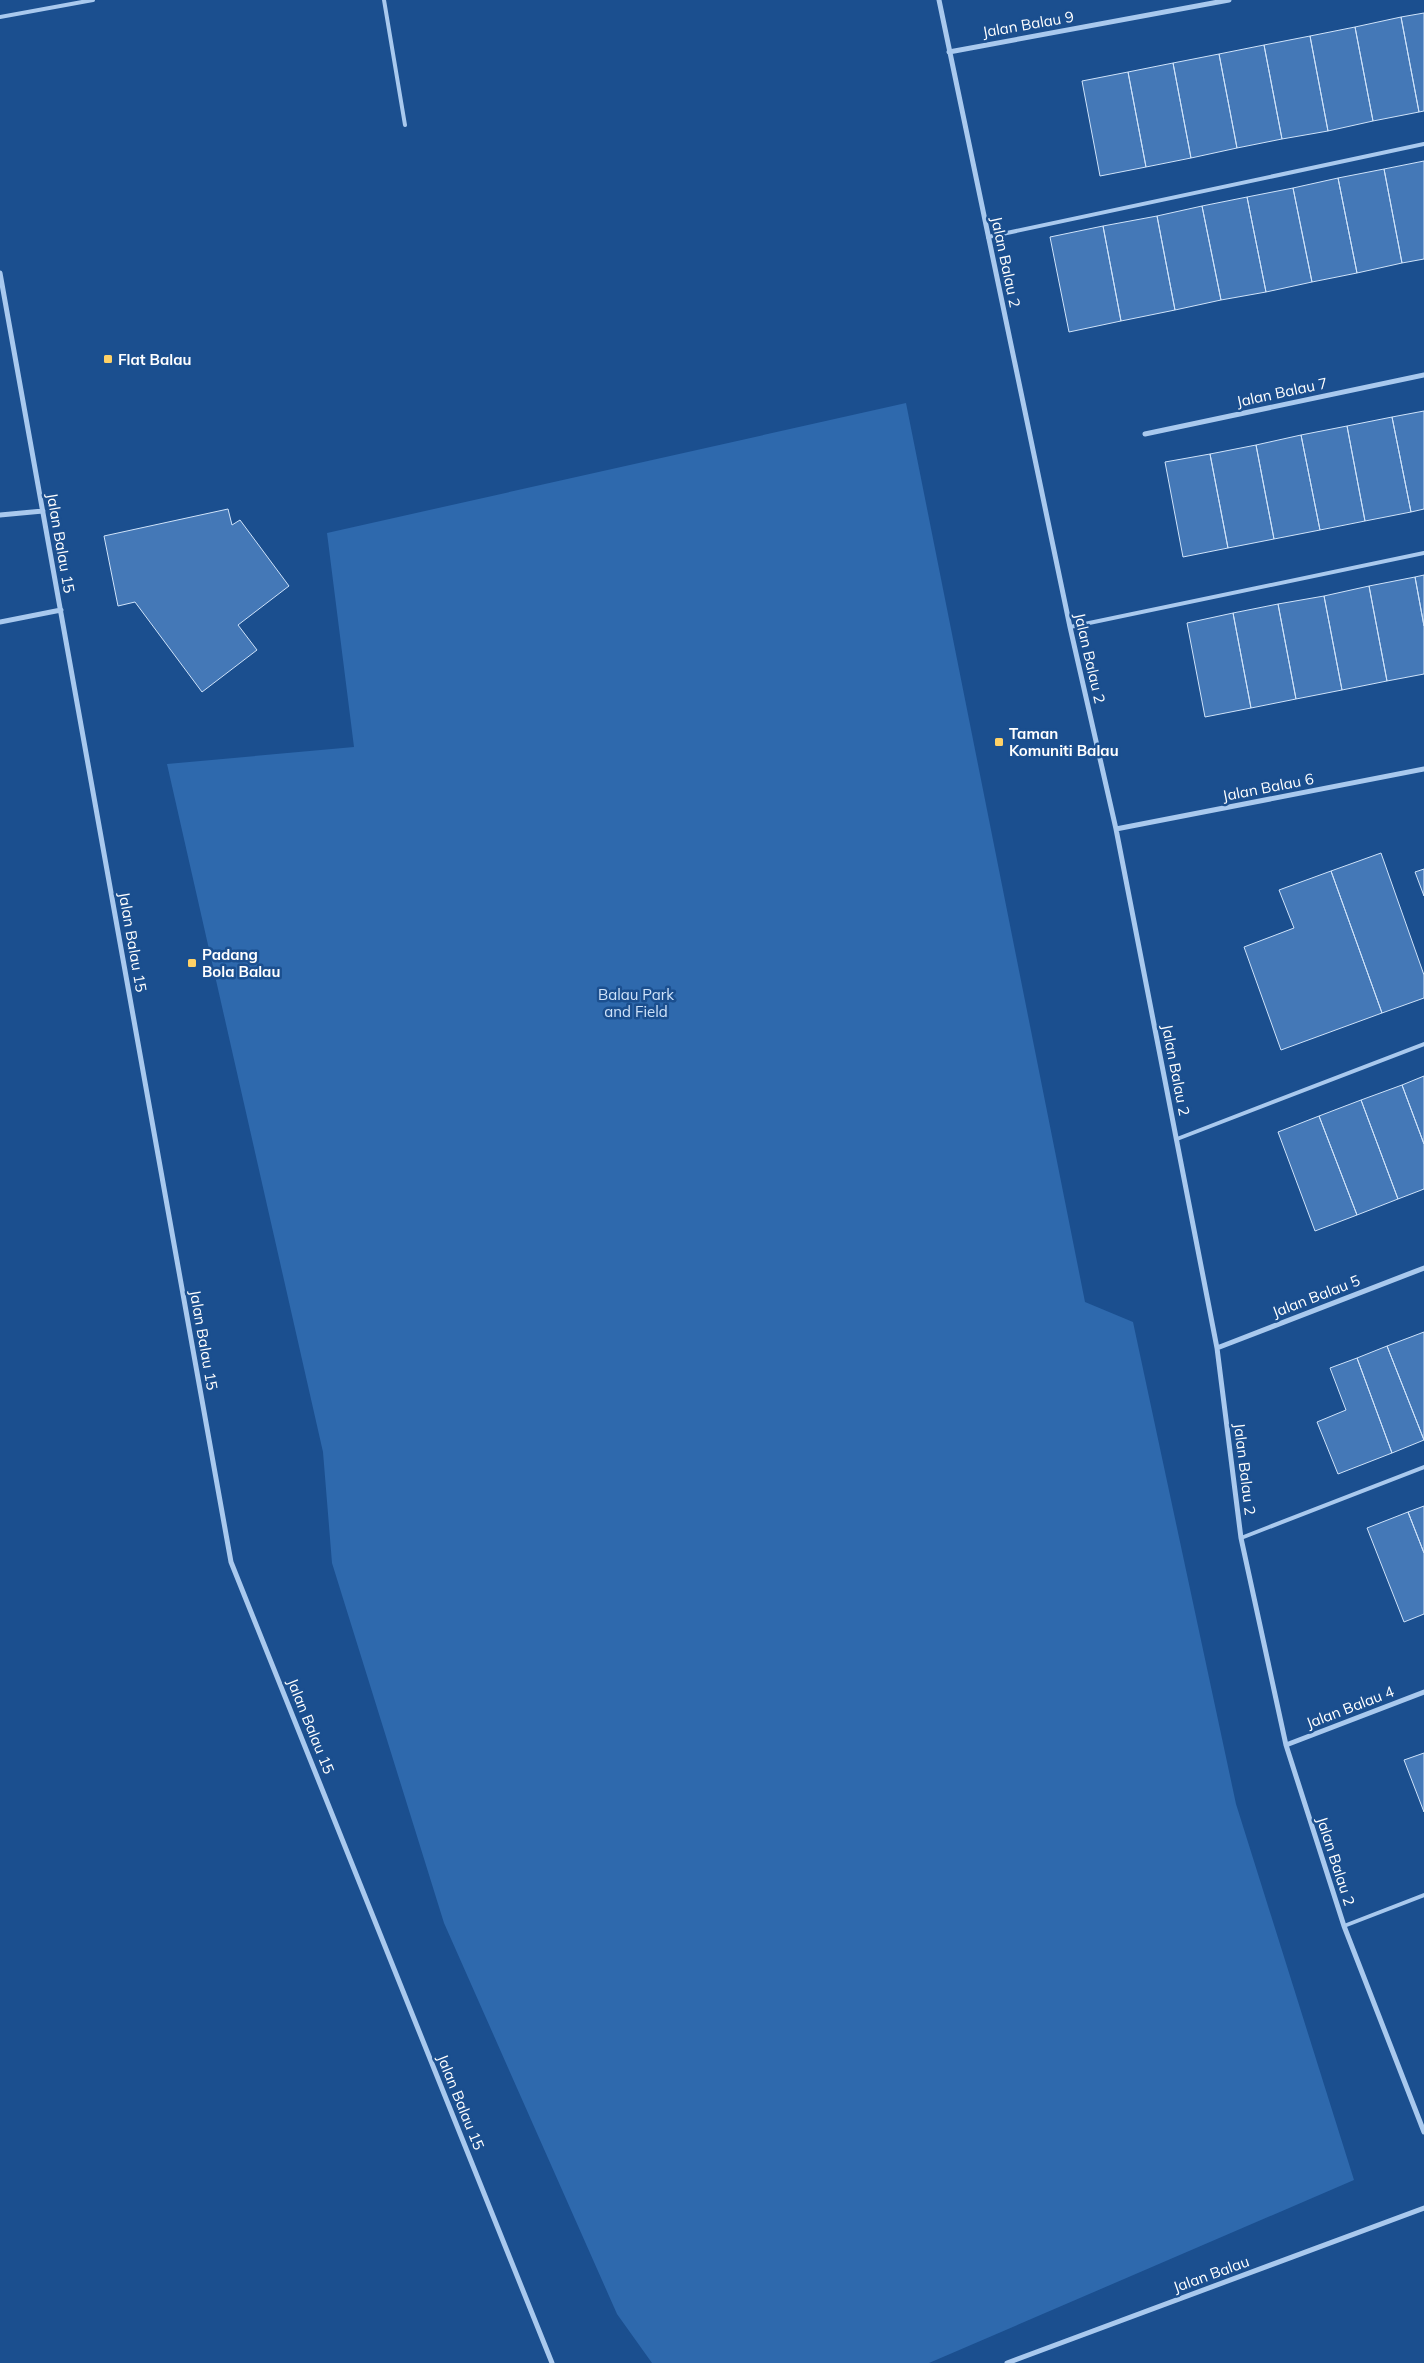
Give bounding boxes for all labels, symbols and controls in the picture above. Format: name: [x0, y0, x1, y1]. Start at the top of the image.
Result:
street label: Jalan Balau 9: [981, 7, 1075, 41]
street label: Jalan Balau 2: [987, 215, 1025, 309]
place label: Flat Balau: [118, 350, 191, 369]
marker: Flat Balau: [102, 353, 114, 365]
street label: Jalan Balau 7: [1235, 373, 1329, 411]
street label: Jalan Balau 15: [43, 491, 79, 595]
street label: Jalan Balau 2: [1070, 611, 1110, 705]
place label: Taman Komuniti Balau: [1009, 724, 1119, 760]
marker: Taman Komuniti Balau: [993, 736, 1005, 748]
street label: Jalan Balau 6: [1221, 769, 1315, 805]
street label: Jalan Balau 15: [115, 890, 151, 994]
place label: Padang Bola Balau: [202, 945, 280, 981]
marker: Padang Bola Balau: [186, 957, 198, 969]
park label: Balau Park and Field: [598, 985, 674, 1021]
street label: Jalan Balau 2: [1158, 1023, 1194, 1117]
street label: Jalan Balau 5: [1269, 1271, 1363, 1321]
street label: Jalan Balau 15: [186, 1288, 222, 1392]
street label: Jalan Balau 2: [1230, 1422, 1260, 1516]
street label: Jalan Balau 15: [283, 1675, 339, 1777]
street label: Jalan Balau 4: [1303, 1682, 1397, 1732]
street label: Jalan Balau 2: [1313, 1814, 1359, 1908]
street label: Jalan Balau 15: [433, 2051, 489, 2153]
street label: Jalan Balau: [1170, 2251, 1252, 2297]

